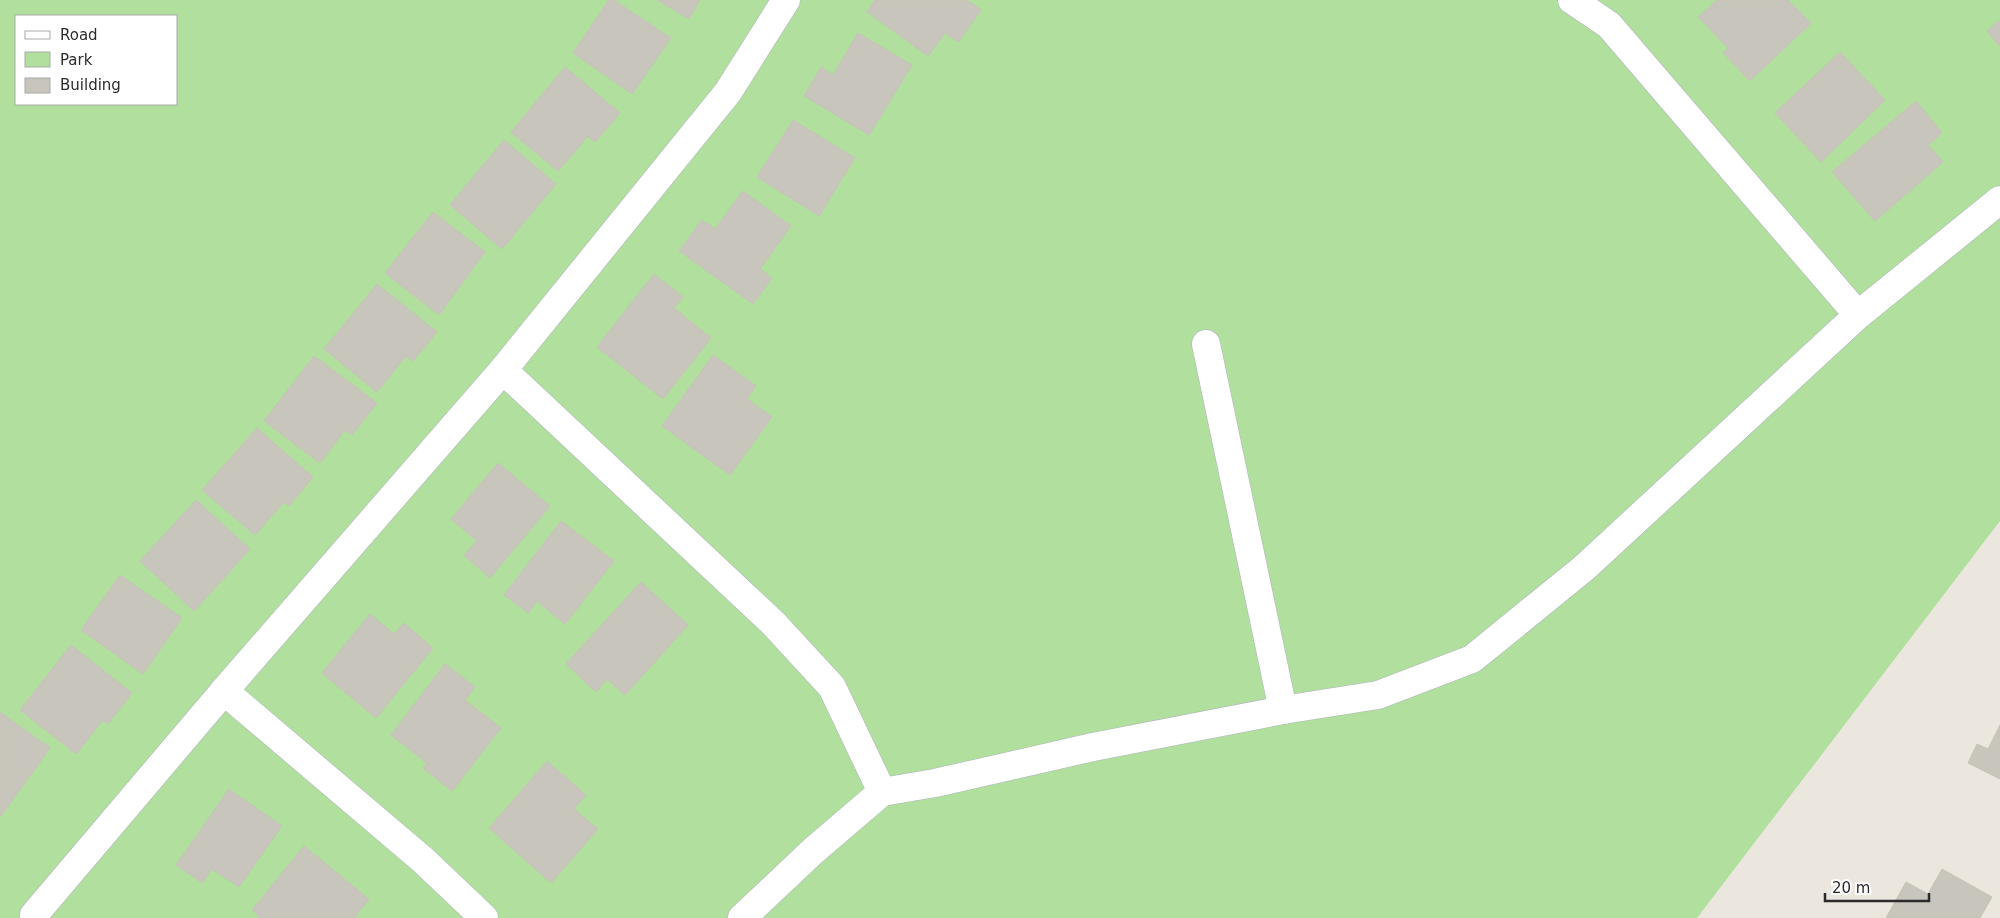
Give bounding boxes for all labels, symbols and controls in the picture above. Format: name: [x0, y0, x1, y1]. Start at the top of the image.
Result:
legend: [15, 15, 178, 105]
text: Road: [60, 26, 98, 44]
text: Park: [60, 51, 93, 69]
text: Building: [60, 76, 121, 94]
scale bar: [1825, 870, 1929, 902]
text: 20 m: [1832, 879, 1870, 897]

